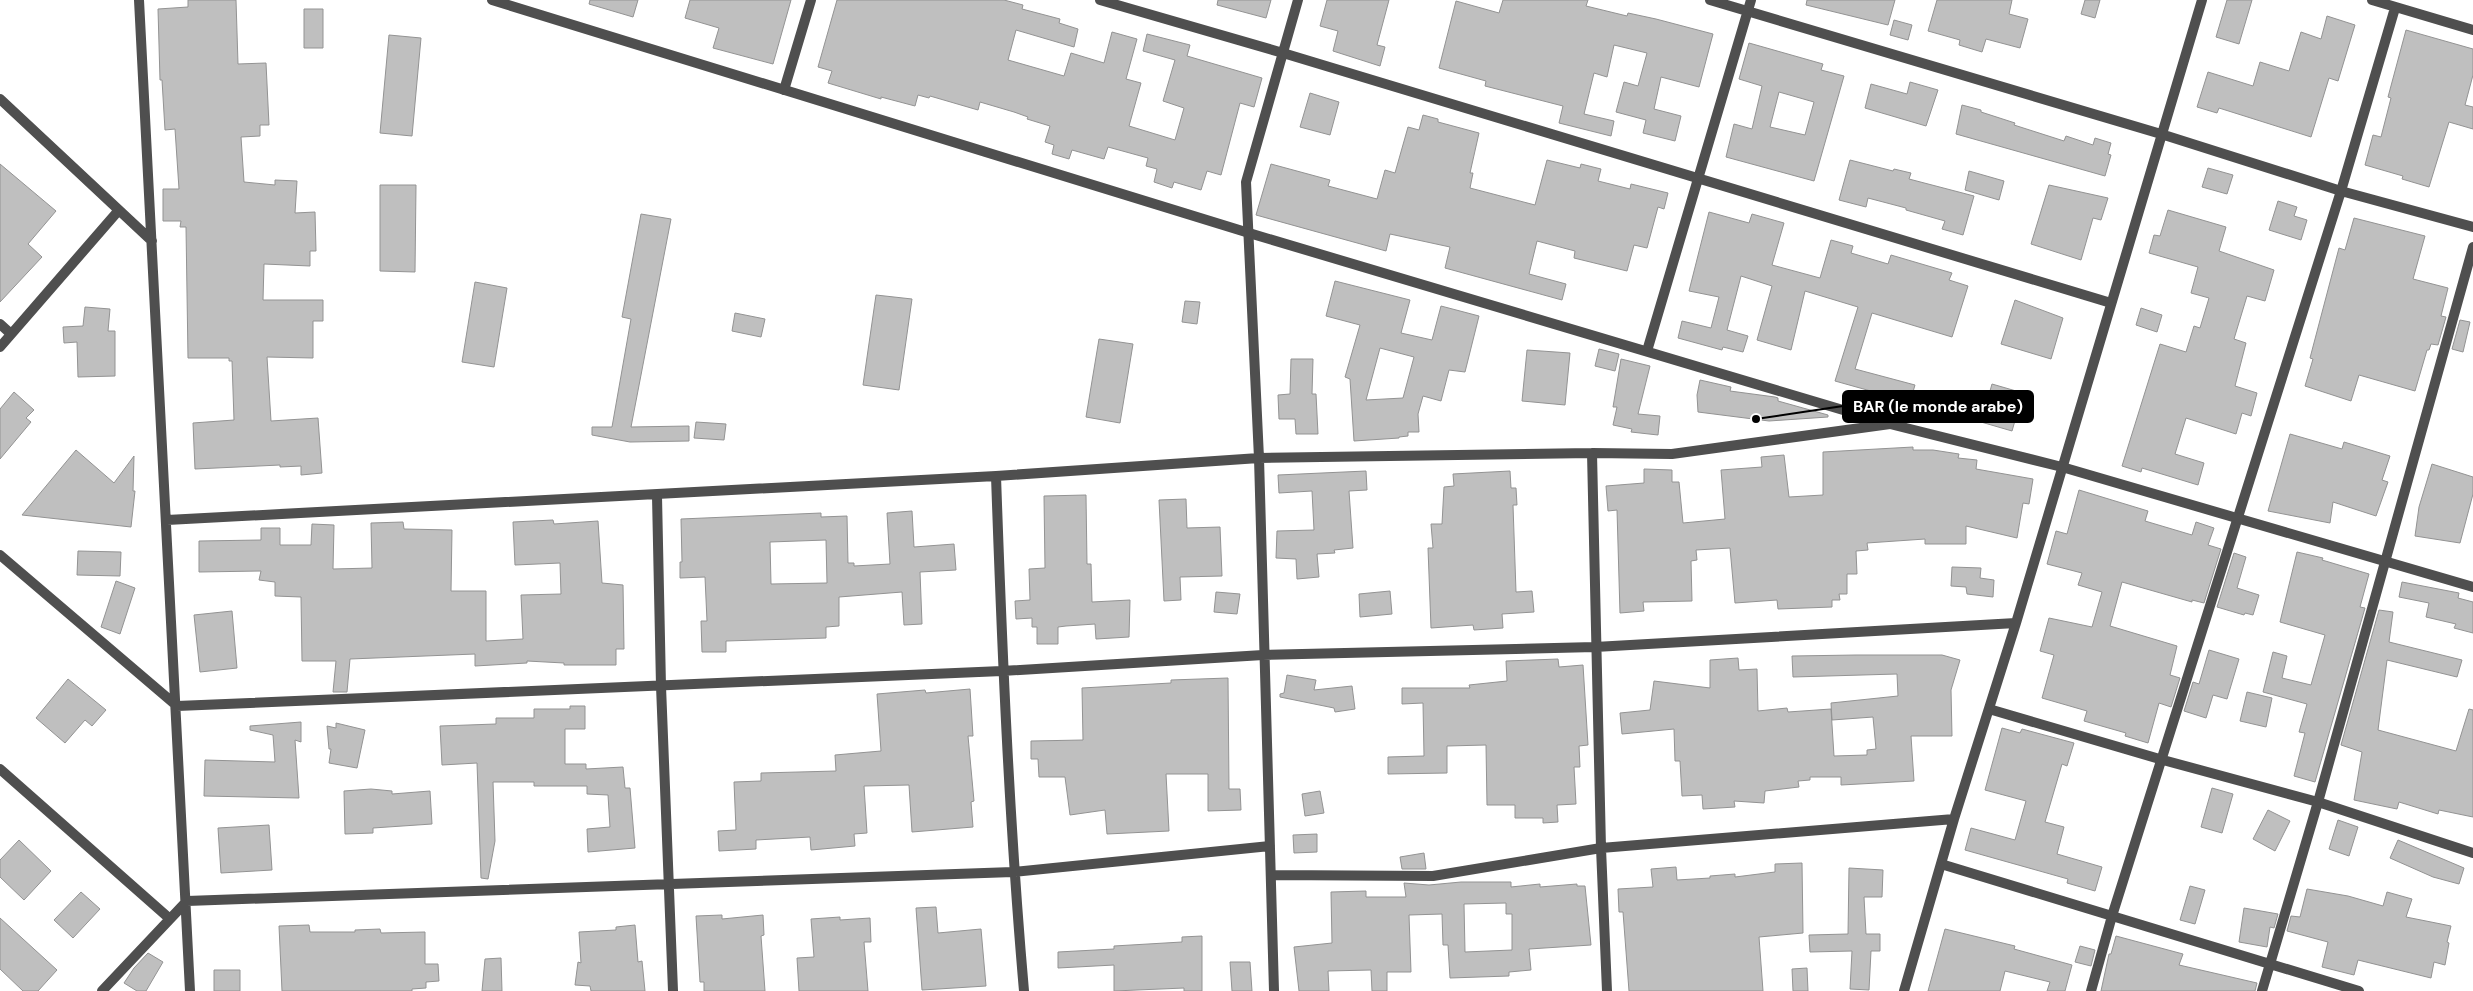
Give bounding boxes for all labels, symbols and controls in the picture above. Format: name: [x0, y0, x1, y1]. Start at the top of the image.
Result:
callout: BAR (le monde arabe): [1843, 391, 2033, 422]
text: BAR (le monde arabe): [1853, 396, 2023, 417]

